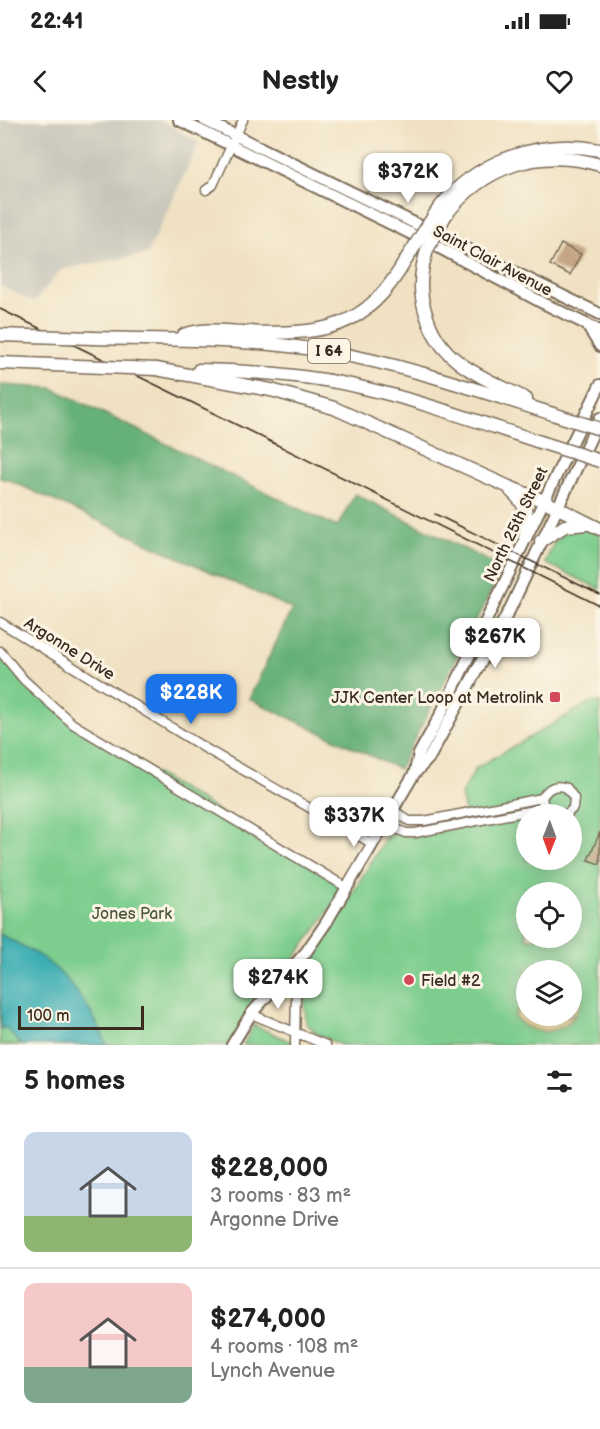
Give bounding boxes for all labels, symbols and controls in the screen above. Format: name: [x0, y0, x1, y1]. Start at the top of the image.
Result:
text: 22:41: [30, 8, 83, 35]
icon: back: [24, 65, 57, 98]
text: Nestly: [261, 65, 339, 97]
icon: heart: [543, 65, 576, 98]
pin: $372K: [366, 153, 450, 204]
text: $372K: [377, 160, 439, 184]
street label: Saint Clair Avenue: [429, 222, 556, 301]
road number: I 64: [308, 339, 350, 363]
street label: North 25th Street: [480, 464, 552, 585]
street label: Argonne Drive: [20, 614, 118, 685]
pin: $267K: [453, 618, 537, 669]
text: $267K: [464, 625, 526, 649]
pin: $228K: [149, 674, 233, 725]
text: $228K: [160, 681, 222, 705]
place label: JJK Center Loop at Metrolink: [331, 689, 543, 708]
marker: JJK Center Loop at Metrolink: [548, 690, 562, 704]
pin: $337K: [312, 797, 396, 848]
text: $337K: [323, 804, 385, 828]
north arrow: [516, 804, 582, 870]
map controls: [516, 804, 582, 1026]
button: locate: [516, 882, 582, 948]
park label: Jones Park: [92, 905, 172, 924]
pin: $274K: [236, 959, 320, 1010]
button: layers: [516, 960, 582, 1026]
text: $274K: [247, 966, 309, 990]
place label: Field #2: [421, 972, 481, 991]
marker: Field #2: [402, 973, 416, 987]
scale bar: [18, 1003, 144, 1030]
text: 100 m: [27, 1007, 70, 1026]
icon: filters: [543, 1065, 576, 1098]
text: 5 homes: [24, 1066, 125, 1097]
text: $228,000: [210, 1153, 328, 1184]
icon: home: [72, 1156, 144, 1228]
text: 3 rooms · 83 m²: [210, 1184, 351, 1208]
text: Argonne Drive: [210, 1208, 339, 1232]
text: $274,000: [210, 1304, 326, 1335]
icon: home: [72, 1307, 144, 1379]
text: 4 rooms · 108 m²: [210, 1335, 358, 1359]
text: Lynch Avenue: [210, 1359, 335, 1383]

